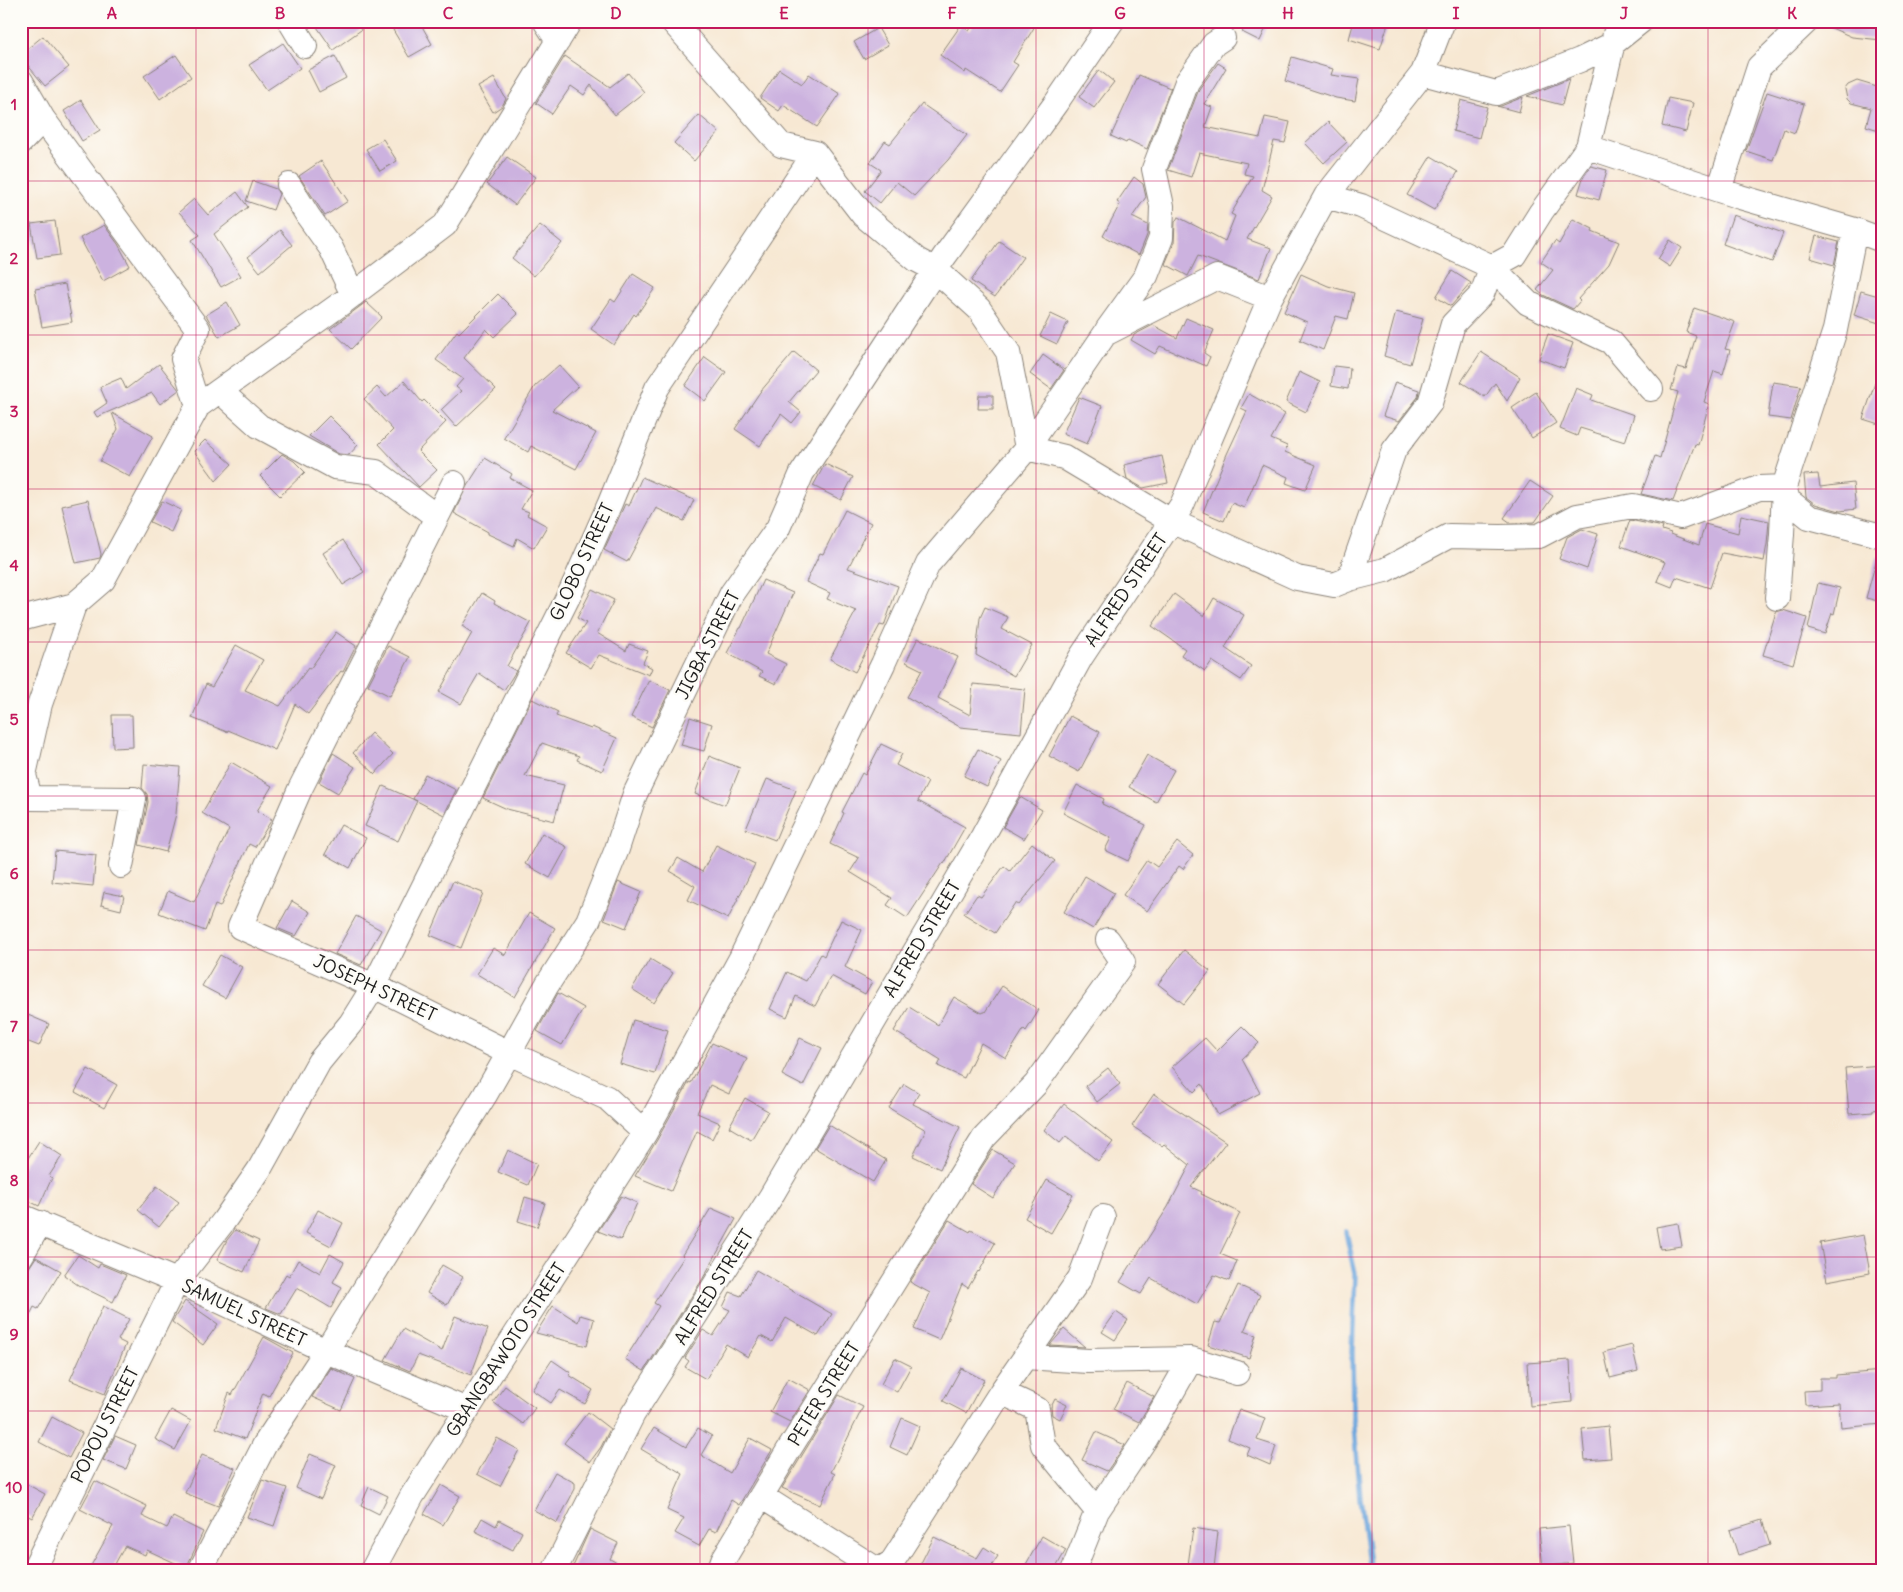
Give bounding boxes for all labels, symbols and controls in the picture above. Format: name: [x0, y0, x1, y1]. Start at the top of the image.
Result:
text: A: [107, 3, 117, 23]
text: B: [275, 3, 286, 23]
text: C: [443, 3, 454, 23]
text: D: [610, 3, 622, 23]
text: E: [779, 3, 789, 23]
text: F: [947, 3, 957, 23]
text: G: [1114, 3, 1126, 23]
text: H: [1282, 3, 1294, 23]
text: I: [1453, 3, 1460, 23]
text: J: [1620, 3, 1629, 23]
text: K: [1787, 3, 1797, 23]
text: 1: [11, 94, 17, 114]
text: 2: [10, 248, 19, 268]
text: 3: [9, 401, 19, 421]
street label: GLOBO STREET: [544, 499, 619, 624]
street label: ALFRED STREET: [1079, 529, 1172, 651]
text: 4: [9, 555, 19, 575]
street label: JIGBA STREET: [670, 587, 745, 703]
text: 5: [9, 709, 19, 729]
text: 6: [9, 863, 19, 883]
street label: ALFRED STREET: [878, 876, 965, 1001]
street label: JOSEPH STREET: [310, 949, 440, 1026]
text: 7: [10, 1016, 18, 1036]
text: 8: [9, 1170, 19, 1190]
street label: ALFRED STREET: [669, 1225, 758, 1349]
street label: GBANGBAWOTO STREET: [441, 1258, 570, 1441]
street label: SAMUEL STREET: [178, 1274, 310, 1351]
text: 9: [9, 1324, 19, 1344]
street label: PETER STREET: [782, 1337, 865, 1450]
street label: POPOU STREET: [65, 1363, 144, 1487]
text: 10: [6, 1477, 22, 1497]

